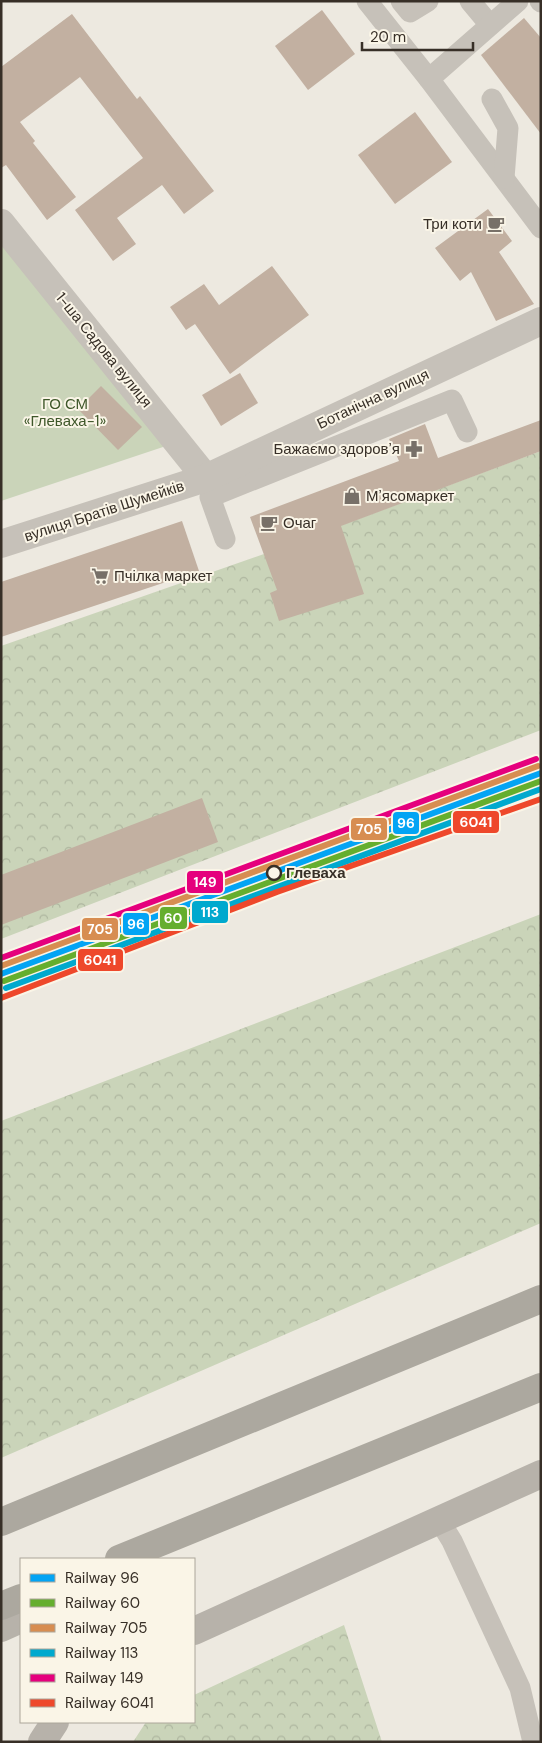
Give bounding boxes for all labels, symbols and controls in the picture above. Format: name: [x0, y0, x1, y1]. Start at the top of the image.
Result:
scale bar: [362, 20, 473, 52]
text: 20 m: [370, 27, 406, 47]
place label: Три коти: [423, 214, 482, 234]
cafe icon: Три коти: [486, 214, 506, 234]
street label: 1-ша Садова вулиця: [51, 288, 157, 412]
street label: Ботанічна вулиця: [314, 364, 432, 434]
park label: ГО СМ «Глеваха-1»: [24, 394, 106, 431]
place label: Бажаємо здоровʼя: [273, 439, 400, 459]
pharmacy icon: Бажаємо здоровʼя: [404, 439, 424, 459]
street label: вулиця Братів Шумейків: [22, 476, 187, 546]
shop icon: Мʼясомаркет: [342, 486, 362, 506]
place label: Мʼясомаркет: [366, 486, 455, 506]
cafe icon: Очаг: [259, 513, 279, 533]
place label: Очаг: [283, 513, 317, 533]
supermarket icon: Пчілка маркет: [90, 566, 110, 586]
place label: Пчілка маркет: [114, 566, 212, 586]
line badge: 6041: [452, 810, 500, 834]
line badge: 96: [392, 811, 420, 835]
text: 6041: [460, 813, 492, 831]
text: 96: [397, 814, 415, 832]
line badge: 705: [350, 817, 388, 841]
text: 705: [356, 820, 382, 838]
place label: Глеваха: [286, 863, 346, 883]
marker: Глеваха: [266, 865, 282, 881]
line badge: 149: [186, 870, 224, 894]
text: 149: [193, 873, 217, 891]
line badge: 113: [191, 900, 229, 924]
text: 113: [201, 903, 219, 921]
line badge: 60: [159, 906, 188, 930]
text: 60: [164, 909, 183, 927]
line badge: 96: [122, 912, 150, 936]
text: 96: [127, 915, 145, 933]
line badge: 705: [81, 917, 119, 941]
text: 705: [87, 920, 113, 938]
line badge: 6041: [77, 948, 124, 972]
text: 6041: [84, 951, 116, 969]
legend: [20, 1558, 195, 1723]
text: Railway 96: [65, 1568, 139, 1588]
text: Railway 60: [65, 1593, 140, 1613]
text: Railway 705: [65, 1618, 147, 1638]
text: Railway 113: [65, 1643, 138, 1663]
text: Railway 149: [65, 1668, 143, 1688]
text: Railway 6041: [65, 1693, 154, 1713]

